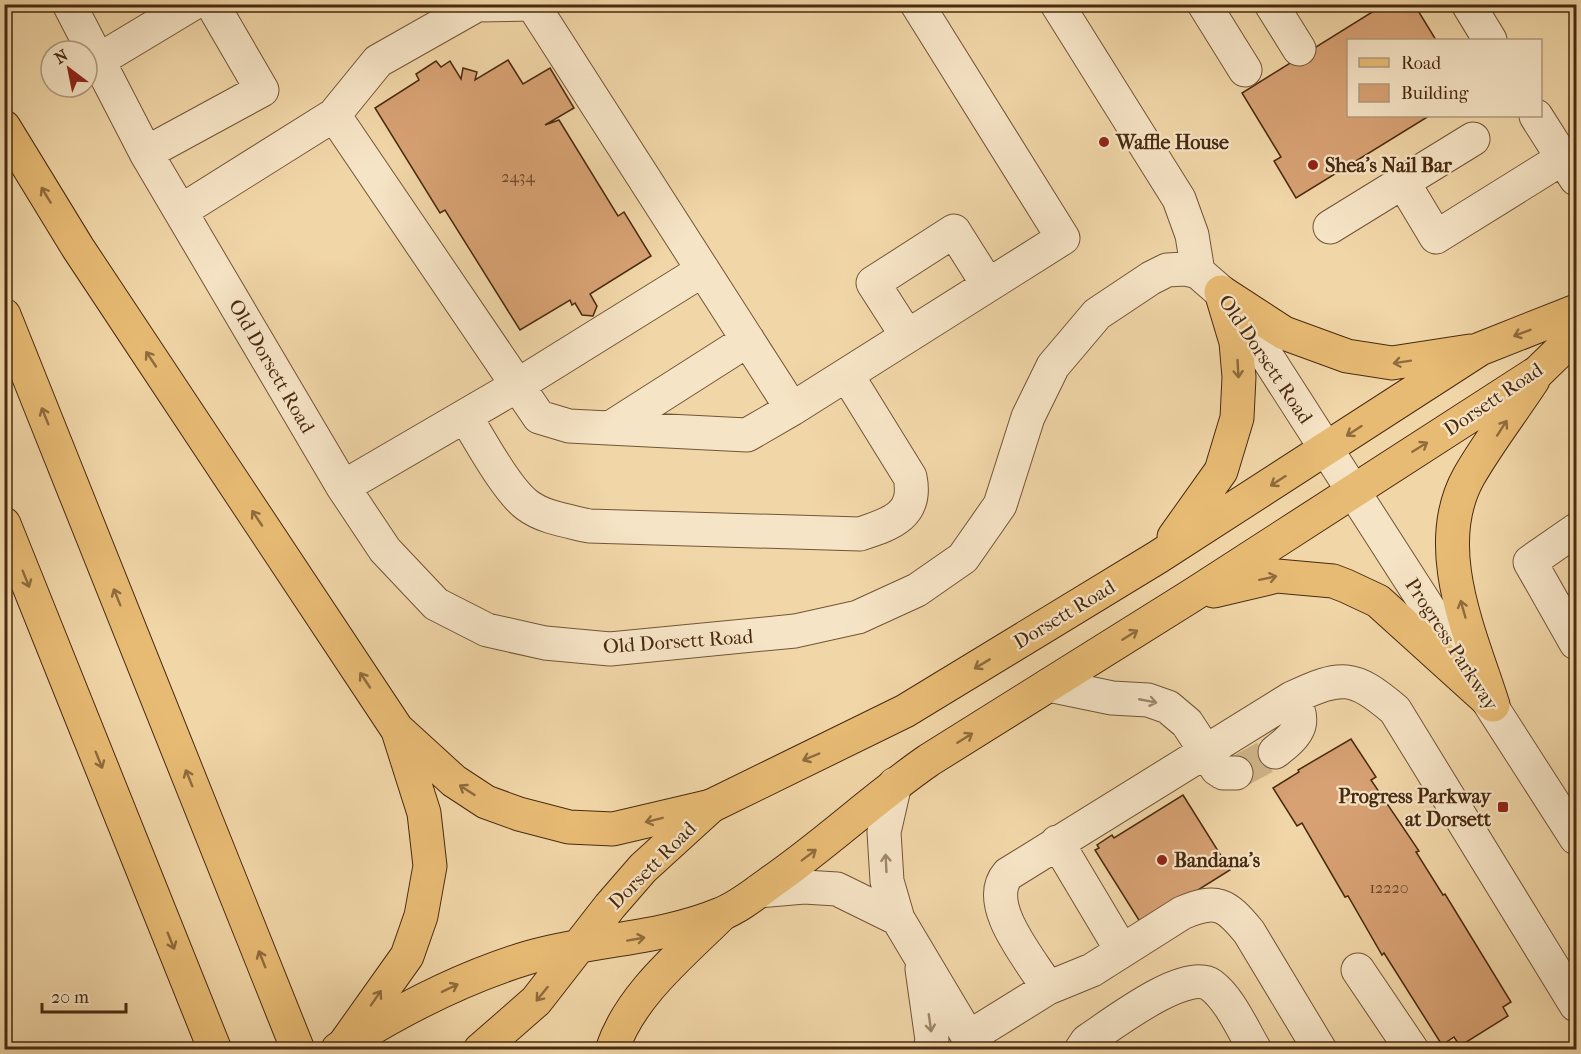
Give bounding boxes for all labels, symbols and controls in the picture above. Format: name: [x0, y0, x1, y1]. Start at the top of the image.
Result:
north arrow: [39, 39, 99, 99]
legend: [1347, 39, 1542, 117]
text: N: [51, 45, 72, 68]
text: Road: [1401, 53, 1441, 74]
text: Building: [1401, 83, 1469, 104]
place label: Waffle House: [1115, 131, 1229, 154]
marker: Waffle House: [1097, 135, 1111, 149]
place label: Shea's Nail Bar: [1325, 154, 1452, 177]
marker: Shea's Nail Bar: [1306, 158, 1320, 172]
house number: 2434: [501, 167, 535, 186]
one-way arrow: [39, 187, 51, 204]
street label: Old Dorsett Road: [1214, 290, 1318, 429]
street label: Old Dorsett Road: [224, 295, 320, 438]
one-way arrow: [1513, 328, 1532, 339]
one-way arrow: [145, 351, 157, 368]
one-way arrow: [1392, 356, 1412, 367]
street label: Dorsett Road: [1440, 357, 1548, 441]
one-way arrow: [1233, 358, 1244, 378]
one-way arrow: [39, 407, 50, 426]
one-way arrow: [1496, 420, 1508, 437]
one-way arrow: [1347, 425, 1363, 437]
one-way arrow: [1411, 441, 1428, 453]
one-way arrow: [1269, 474, 1286, 487]
one-way arrow: [250, 510, 262, 527]
one-way arrow: [21, 569, 32, 587]
one-way arrow: [1258, 572, 1277, 584]
street label: Progress Parkway: [1400, 574, 1504, 716]
street label: Dorsett Road: [1009, 575, 1120, 654]
one-way arrow: [111, 588, 122, 607]
one-way arrow: [1457, 600, 1468, 619]
street label: Old Dorsett Road: [602, 625, 755, 658]
one-way arrow: [1121, 628, 1138, 640]
one-way arrow: [974, 657, 991, 670]
one-way arrow: [358, 672, 371, 689]
one-way arrow: [1138, 696, 1157, 708]
one-way arrow: [956, 732, 973, 745]
one-way arrow: [94, 750, 105, 768]
one-way arrow: [803, 752, 821, 763]
one-way arrow: [183, 770, 194, 788]
one-way arrow: [459, 783, 476, 796]
place label: Progress Parkway at Dorsett: [1338, 785, 1492, 831]
marker: Progress Parkway at Dorsett: [1496, 800, 1510, 814]
one-way arrow: [645, 815, 664, 827]
street label: Dorsett Road: [604, 816, 702, 914]
one-way arrow: [800, 848, 816, 861]
place label: Bandana's: [1174, 849, 1261, 872]
one-way arrow: [880, 853, 891, 873]
marker: Bandana's: [1155, 853, 1169, 867]
house number: 12220: [1369, 878, 1409, 897]
one-way arrow: [166, 931, 177, 949]
one-way arrow: [625, 933, 645, 944]
one-way arrow: [256, 951, 267, 969]
scale bar: [42, 976, 126, 1014]
one-way arrow: [440, 982, 458, 994]
one-way arrow: [535, 985, 548, 1001]
text: 20 m: [51, 987, 89, 1008]
one-way arrow: [370, 990, 382, 1006]
one-way arrow: [924, 1013, 935, 1033]

